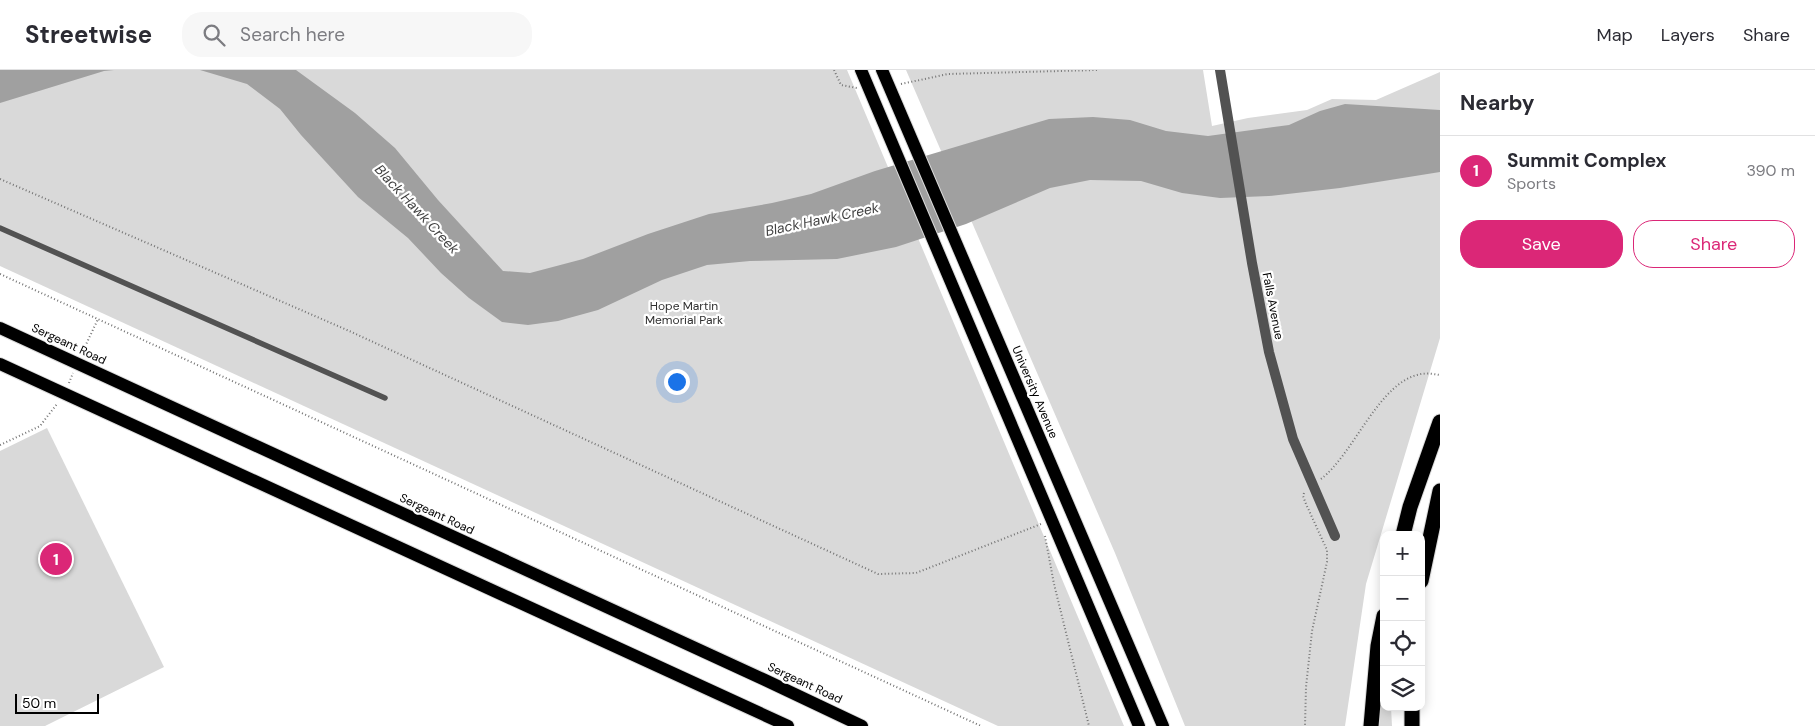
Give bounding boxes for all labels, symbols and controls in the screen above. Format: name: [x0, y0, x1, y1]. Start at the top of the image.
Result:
search box: [182, 12, 532, 57]
text: Streetwise: [25, 19, 152, 50]
icon: search: [200, 21, 228, 49]
text: Search here: [240, 22, 345, 47]
text: Map: [1597, 23, 1633, 47]
text: Layers: [1661, 23, 1715, 47]
text: Share: [1743, 23, 1790, 47]
text: Nearby: [1460, 89, 1534, 117]
text: Summit Complex: [1507, 148, 1666, 173]
text: 1: [1473, 160, 1479, 181]
text: 390 m: [1747, 160, 1795, 181]
water label: Black Hawk Creek: [371, 161, 464, 258]
text: Sports: [1507, 173, 1556, 194]
water label: Black Hawk Creek: [764, 198, 881, 240]
button: Save: [1460, 220, 1623, 268]
button: Share: [1633, 220, 1795, 268]
street label: Falls Avenue: [1259, 271, 1287, 341]
park label: Hope Martin Memorial Park: [645, 298, 723, 328]
street label: Sergeant Road: [29, 320, 109, 368]
street label: University Avenue: [1008, 343, 1062, 441]
your location: [664, 369, 690, 395]
street label: Sergeant Road: [397, 490, 477, 538]
map controls: [1380, 531, 1425, 711]
button: +: [1380, 531, 1425, 576]
pin: 1: [40, 540, 72, 578]
button: −: [1380, 576, 1425, 621]
button: locate: [1380, 621, 1425, 666]
street label: Sergeant Road: [765, 659, 845, 707]
button: layers: [1380, 666, 1425, 711]
scale bar: [15, 691, 99, 714]
text: 50 m: [22, 694, 56, 712]

